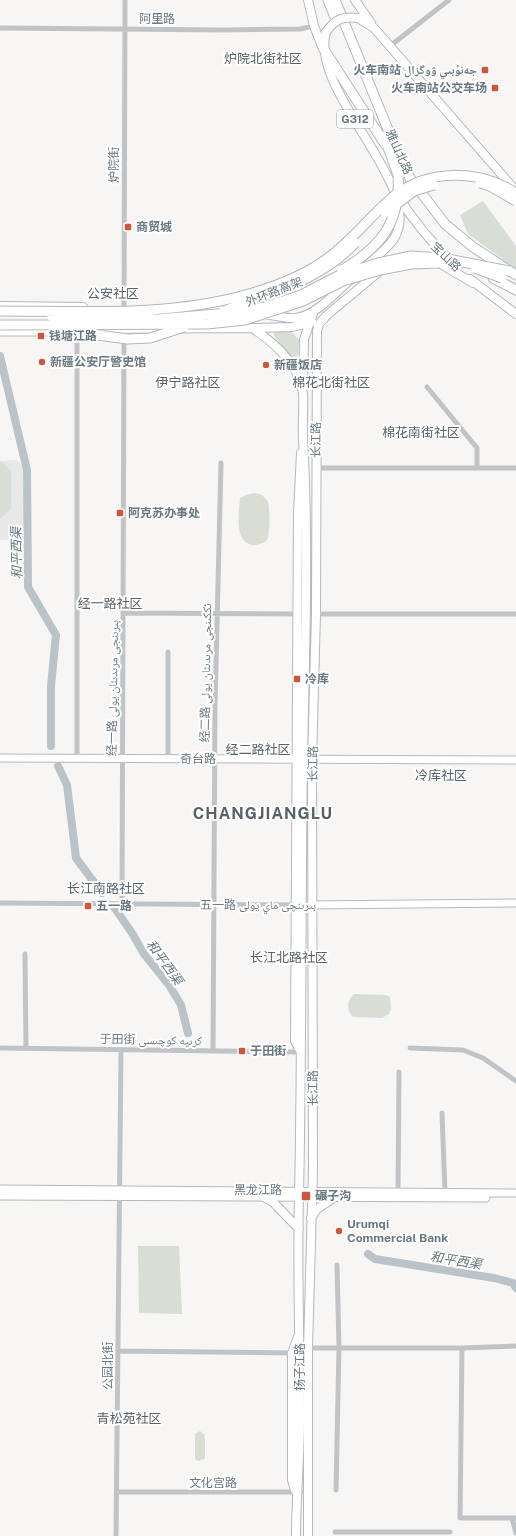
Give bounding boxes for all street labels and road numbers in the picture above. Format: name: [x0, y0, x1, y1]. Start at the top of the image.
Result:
street label: 阿里路: [139, 12, 175, 26]
road number: G312: [337, 110, 373, 128]
street label: 雅山北路: [383, 127, 415, 177]
street label: 炉院街: [107, 147, 121, 183]
street label: 宝山路: [428, 239, 464, 275]
street label: 外环路高架: [243, 275, 305, 309]
street label: 长江路: [309, 422, 323, 458]
street label: 经二路 ئككىنجى مرىدىئان يولى: [198, 603, 214, 743]
street label: 经一路 بىرىنجى مرىدىئان يولى: [105, 620, 122, 756]
street label: 长江路: [306, 746, 320, 782]
street label: 奇台路: [180, 752, 216, 766]
street label: 五一路 بىرىنچى ماي يولى: [200, 898, 316, 915]
street label: 于田街 كرىيە كوچىسى: [100, 1032, 202, 1048]
street label: 长江路: [306, 1070, 320, 1106]
street label: 黑龙江路: [234, 1183, 282, 1197]
street label: 公园北街: [101, 1342, 115, 1390]
street label: 扬子江路: [293, 1343, 307, 1391]
street label: 文化宫路: [189, 1476, 237, 1490]

